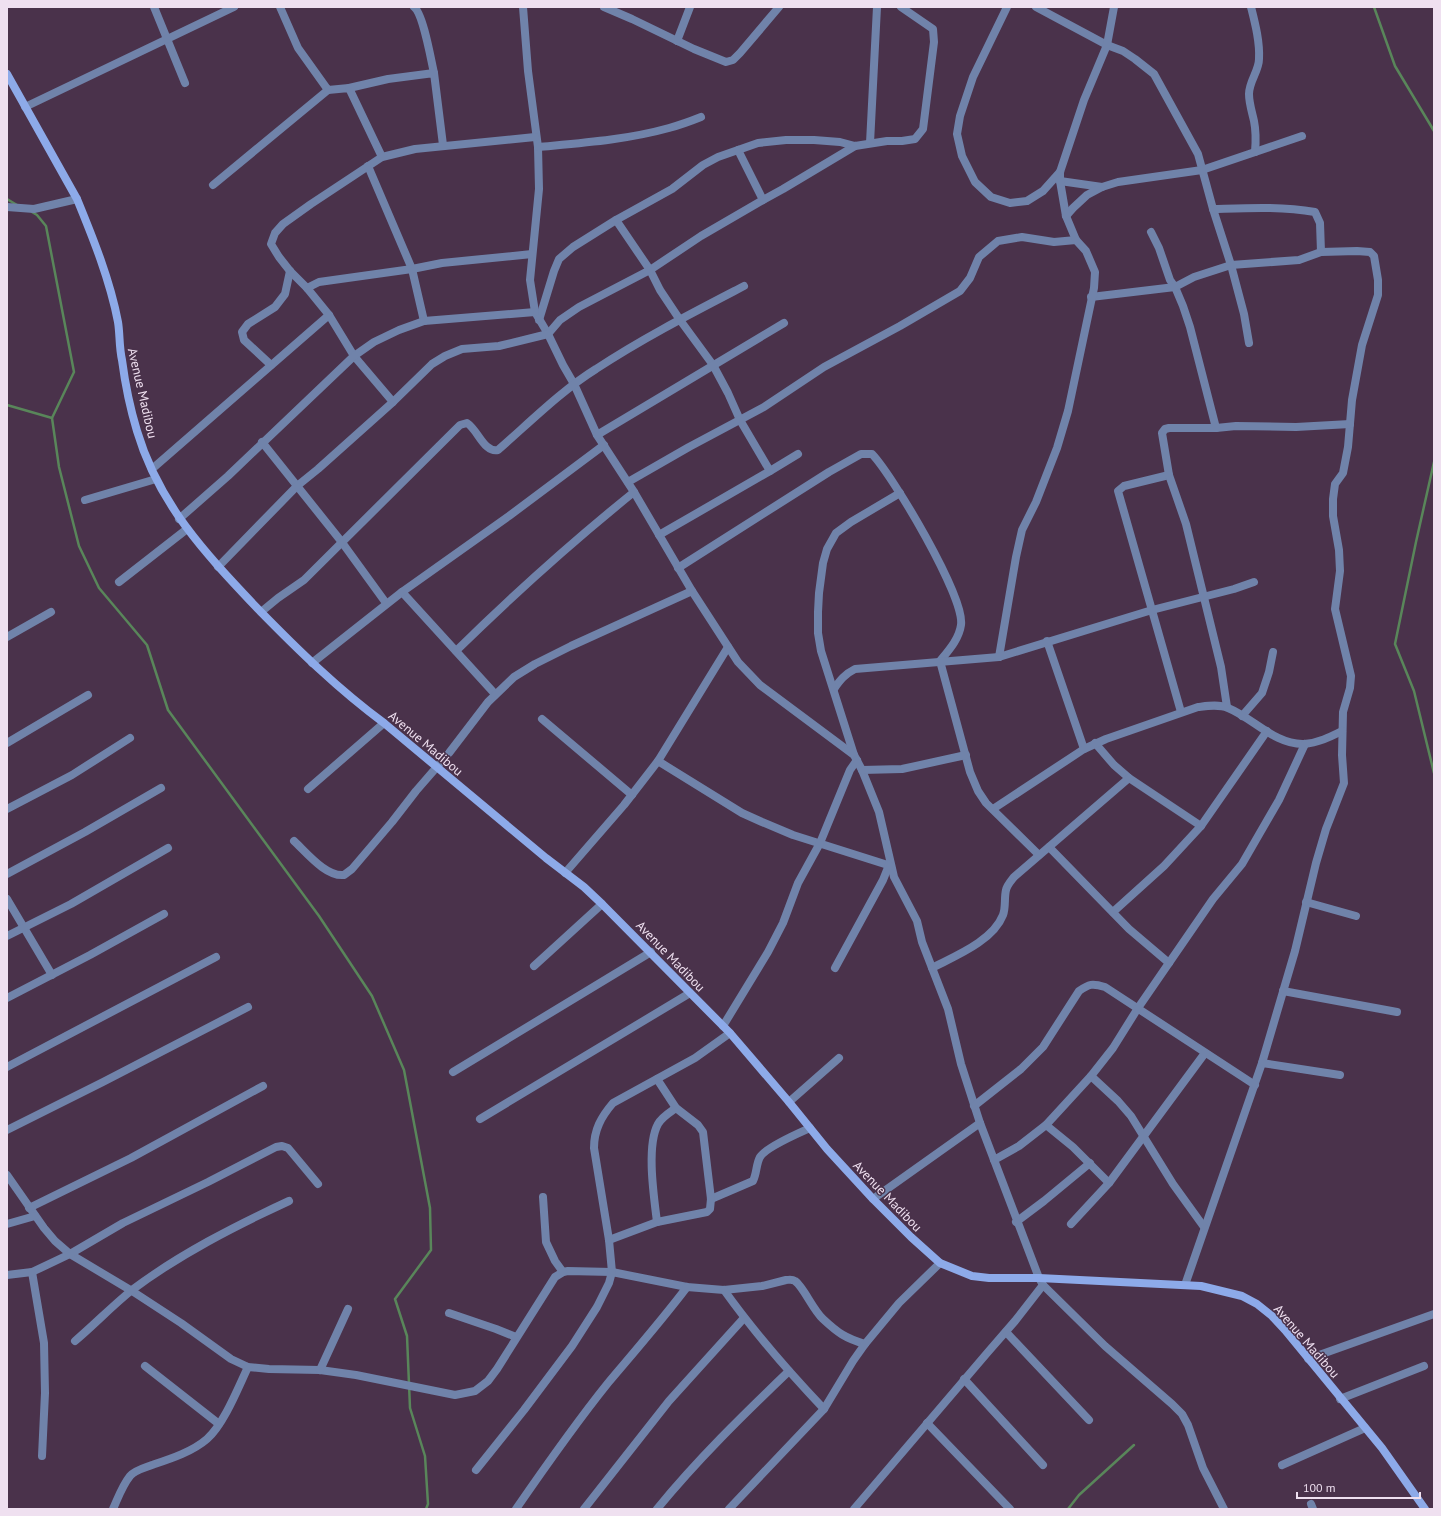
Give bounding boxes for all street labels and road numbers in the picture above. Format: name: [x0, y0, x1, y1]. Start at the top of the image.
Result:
street label: Avenue Madibou: [124, 346, 161, 440]
street label: Avenue Madibou: [385, 707, 466, 780]
street label: Avenue Madibou: [632, 917, 709, 995]
street label: Avenue Madibou: [849, 1157, 926, 1235]
street label: Avenue Madibou: [1270, 1301, 1343, 1382]

